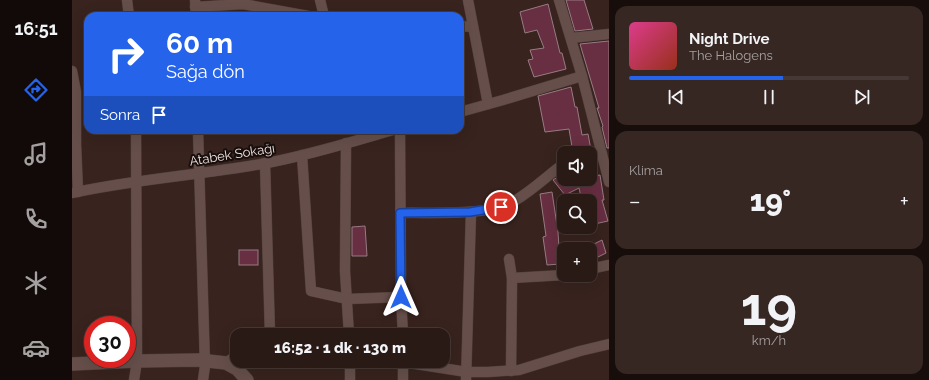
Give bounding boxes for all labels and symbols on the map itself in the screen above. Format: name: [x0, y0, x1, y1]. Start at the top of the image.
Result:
street label: Atabek Sokağı: [188, 140, 276, 169]
pin: [484, 190, 518, 224]
position arrow: [380, 276, 422, 318]
speed limit sign: 30: [84, 316, 136, 368]

